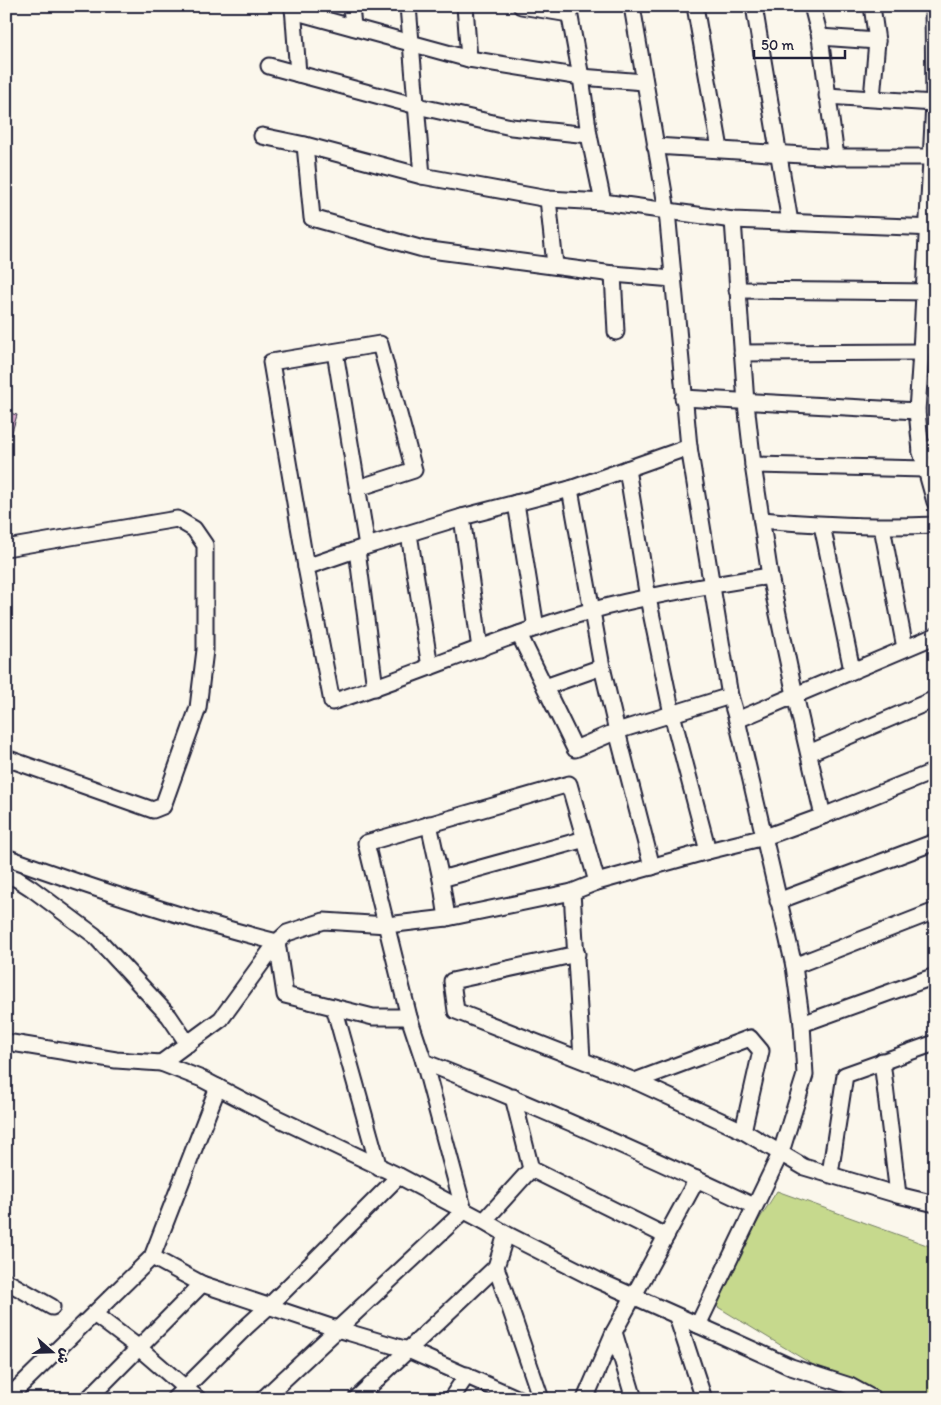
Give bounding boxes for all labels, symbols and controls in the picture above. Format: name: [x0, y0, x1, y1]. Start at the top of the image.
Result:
scale bar: [754, 28, 845, 60]
text: 50 m: [761, 36, 794, 54]
north arrow: [28, 1328, 78, 1378]
text: ش: [53, 1346, 74, 1366]

